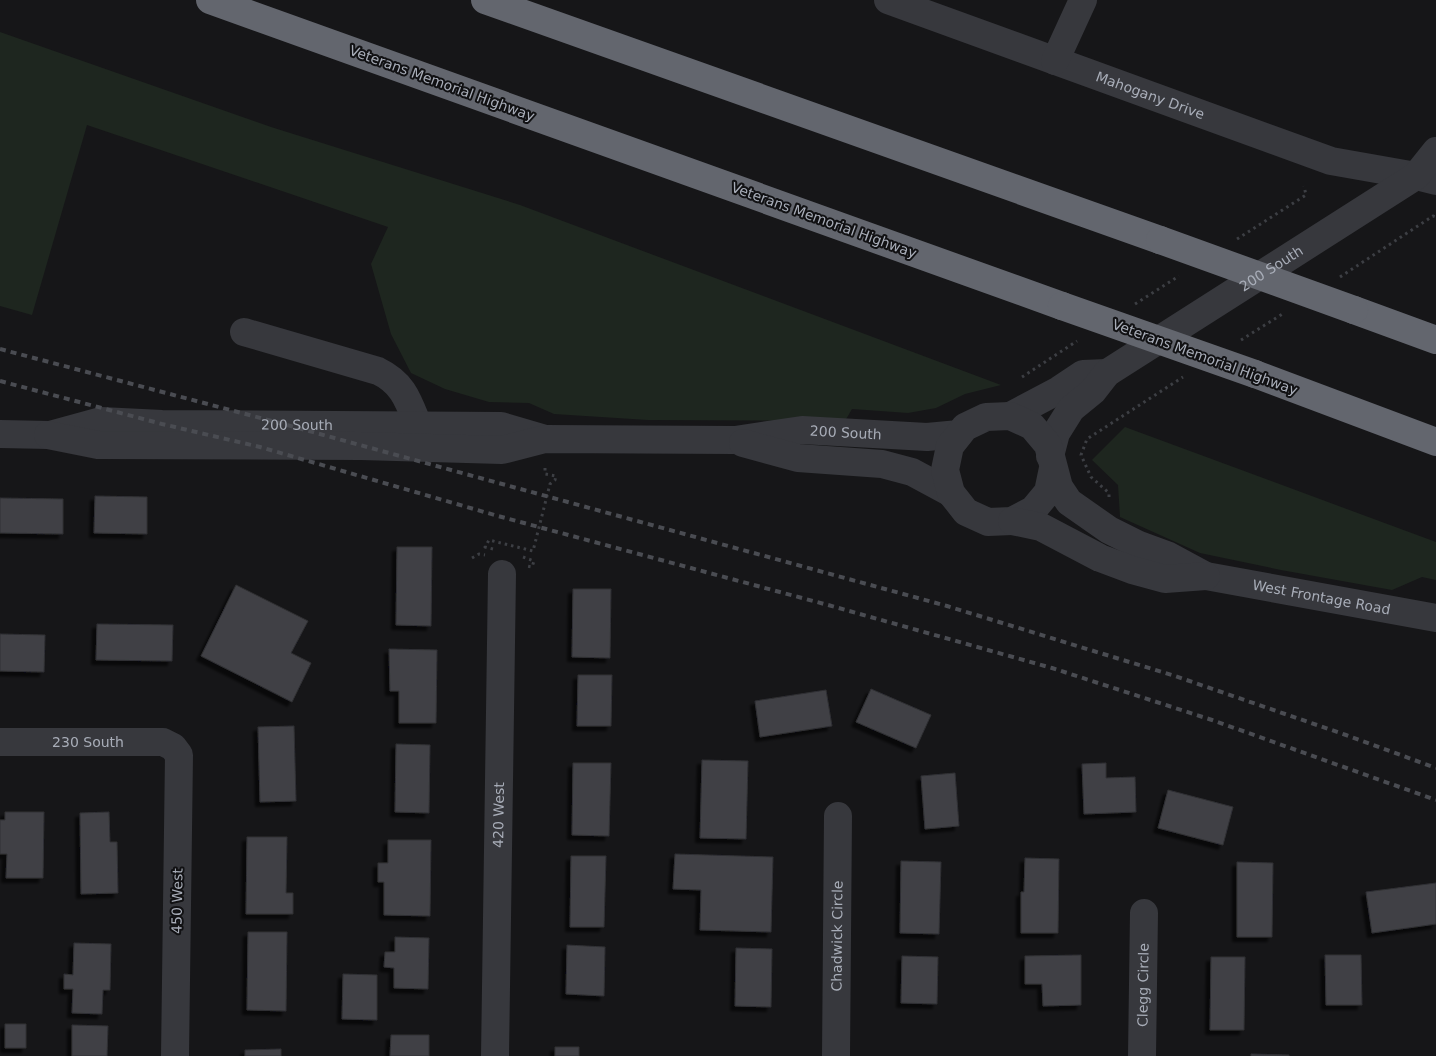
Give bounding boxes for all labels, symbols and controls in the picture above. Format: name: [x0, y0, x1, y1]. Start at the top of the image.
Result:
street label: Veterans Memorial Highway: [347, 42, 537, 124]
street label: Mahogany Drive: [1094, 68, 1207, 122]
street label: Veterans Memorial Highway: [729, 179, 919, 261]
street label: 200 South: [1237, 242, 1306, 294]
street label: Veterans Memorial Highway: [1110, 316, 1300, 398]
street label: 200 South: [261, 417, 333, 433]
street label: 200 South: [809, 422, 882, 442]
street label: West Frontage Road: [1251, 577, 1392, 618]
street label: 230 South: [52, 734, 124, 750]
street label: 420 West: [490, 782, 507, 848]
street label: 450 West: [168, 868, 186, 934]
street label: Chadwick Circle: [829, 880, 845, 992]
street label: Clegg Circle: [1134, 943, 1152, 1027]

